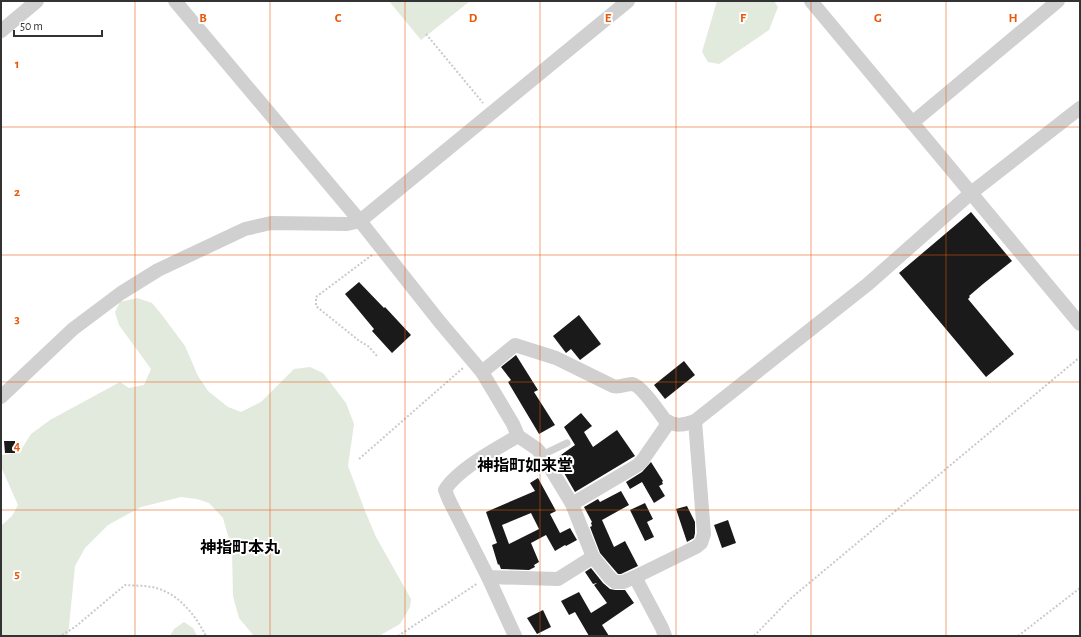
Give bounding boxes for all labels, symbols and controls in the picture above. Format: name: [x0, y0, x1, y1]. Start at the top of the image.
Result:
scale bar: [14, 12, 102, 38]
text: B: [199, 12, 207, 25]
text: C: [335, 12, 342, 25]
text: D: [469, 12, 478, 25]
text: E: [605, 12, 612, 25]
text: F: [740, 12, 747, 25]
text: G: [874, 12, 882, 25]
text: H: [1008, 12, 1018, 25]
text: 50 m: [20, 20, 43, 32]
text: 1: [15, 58, 19, 71]
text: 2: [14, 186, 20, 199]
text: 3: [14, 313, 20, 326]
text: 4: [14, 440, 21, 453]
district label: 神指町如来堂: [477, 456, 573, 474]
district label: 神指町本丸: [200, 538, 280, 556]
text: 5: [14, 568, 20, 581]

